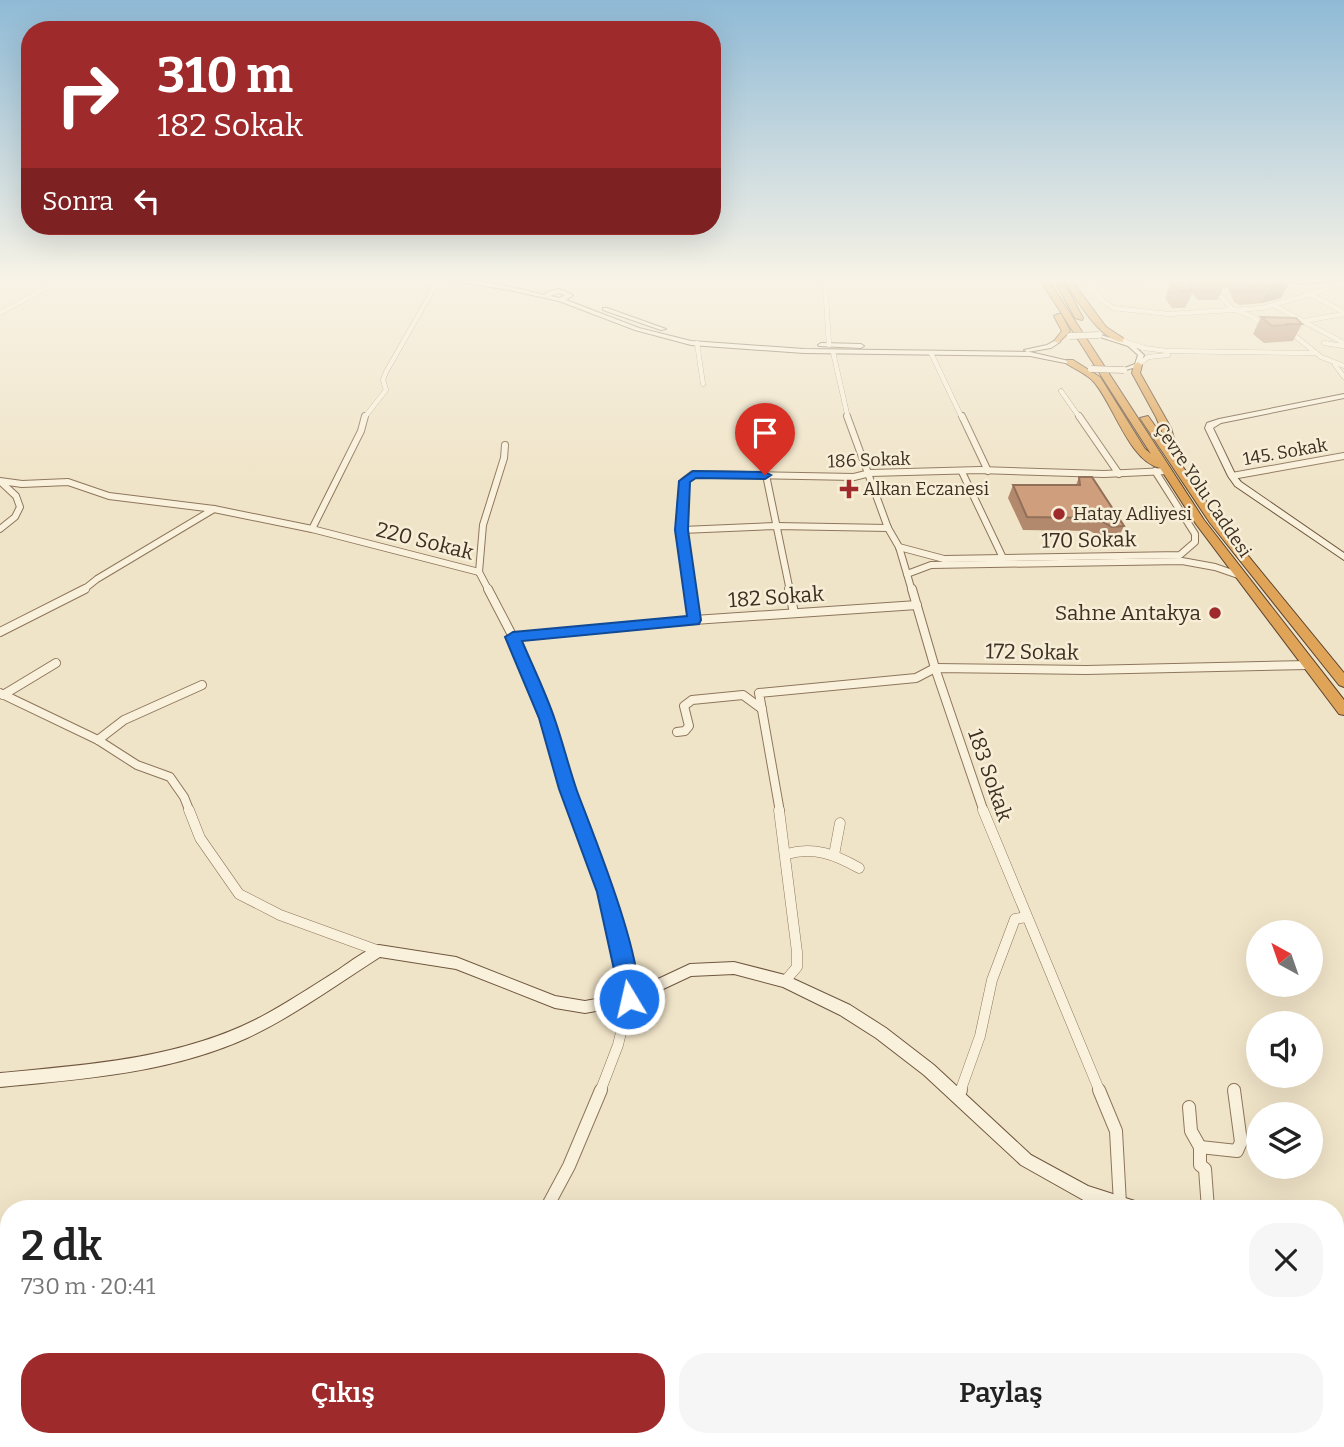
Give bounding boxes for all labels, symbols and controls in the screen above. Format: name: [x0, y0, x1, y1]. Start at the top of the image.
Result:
text: 310 m: [157, 46, 293, 105]
icon: right: [42, 49, 133, 140]
text: 182 Sokak: [157, 106, 303, 144]
icon: left: [128, 182, 166, 220]
text: Sonra: [42, 186, 114, 217]
pin: [735, 403, 795, 475]
icon: arrive: [746, 414, 784, 452]
street label: Çevre Yolu Caddesi: [1150, 418, 1256, 562]
street label: 145. Sokak: [1241, 434, 1330, 470]
street label: 186 Sokak: [827, 448, 912, 472]
place label: Alkan Eczanesi: [863, 478, 989, 500]
marker: Alkan Eczanesi: [841, 481, 857, 497]
place label: Hatay Adliyesi: [1073, 503, 1192, 525]
marker: Hatay Adliyesi: [1051, 506, 1067, 522]
street label: 220 Sokak: [374, 516, 477, 566]
street label: 170 Sokak: [1041, 526, 1137, 554]
street label: 182 Sokak: [727, 581, 825, 613]
place label: Sahne Antakya: [1055, 600, 1202, 626]
marker: Sahne Antakya: [1207, 605, 1223, 621]
street label: 172 Sokak: [985, 638, 1079, 666]
street label: 183 Sokak: [962, 725, 1018, 825]
north arrow: [1246, 920, 1323, 998]
map controls: [1246, 920, 1323, 1179]
position arrow: [592, 962, 666, 1036]
button: sound: [1246, 1011, 1323, 1088]
button: layers: [1246, 1102, 1323, 1179]
text: 2 dk: [21, 1221, 102, 1271]
button: close: [1249, 1223, 1323, 1297]
text: 730 m · 20:41: [21, 1272, 155, 1300]
button: Çıkış: [21, 1353, 665, 1433]
button: Paylaş: [679, 1353, 1323, 1433]

